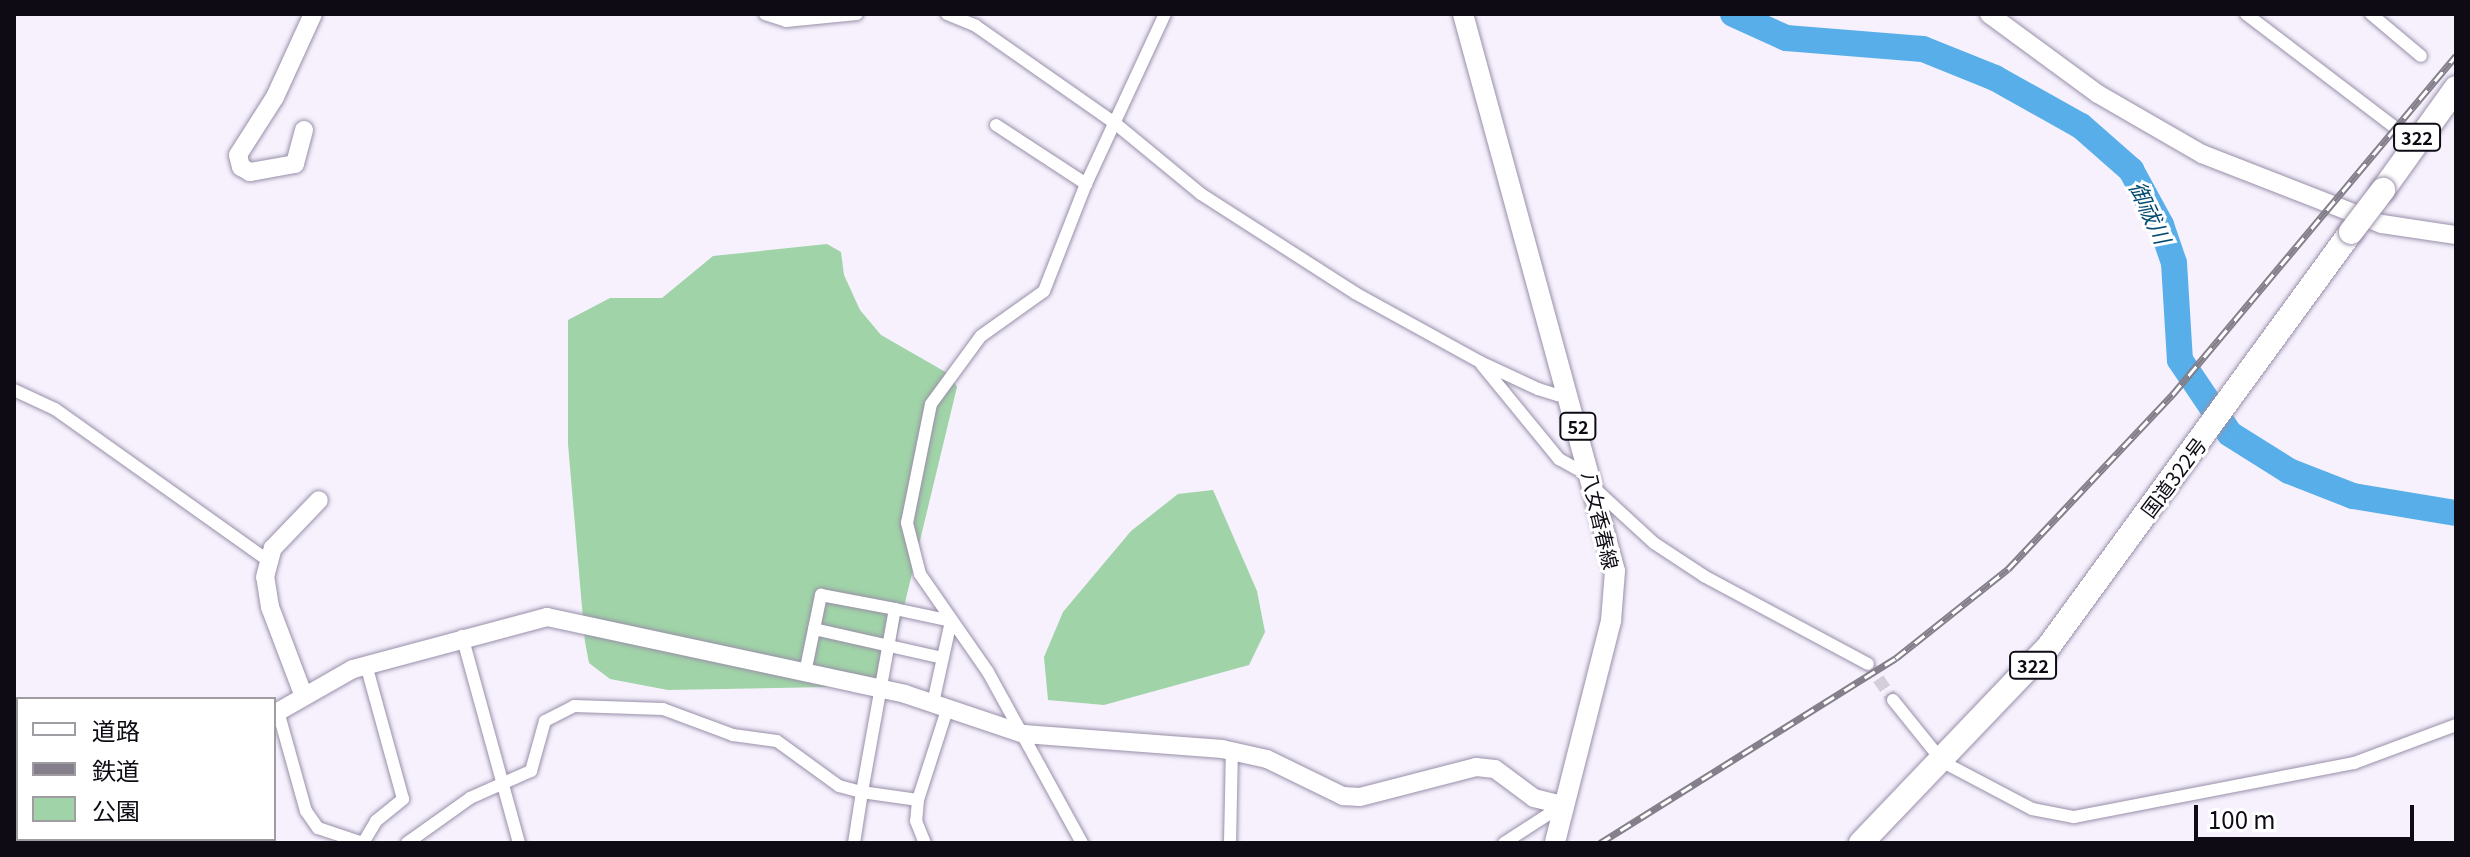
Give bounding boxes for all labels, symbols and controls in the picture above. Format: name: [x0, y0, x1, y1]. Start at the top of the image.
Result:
road number: 322: [2393, 123, 2441, 151]
water label: 御祓川: [2125, 177, 2177, 247]
road number: 52: [1558, 412, 1598, 440]
street label: 国道322号: [2135, 433, 2211, 521]
street label: 八女香春線: [1578, 469, 1624, 571]
road number: 322: [2009, 651, 2057, 679]
legend: [16, 697, 276, 841]
text: 道路: [92, 712, 140, 747]
text: 鉄道: [92, 752, 140, 787]
scale bar: [2198, 789, 2418, 839]
text: 公園: [92, 792, 140, 827]
text: 100 m: [2208, 801, 2276, 836]

